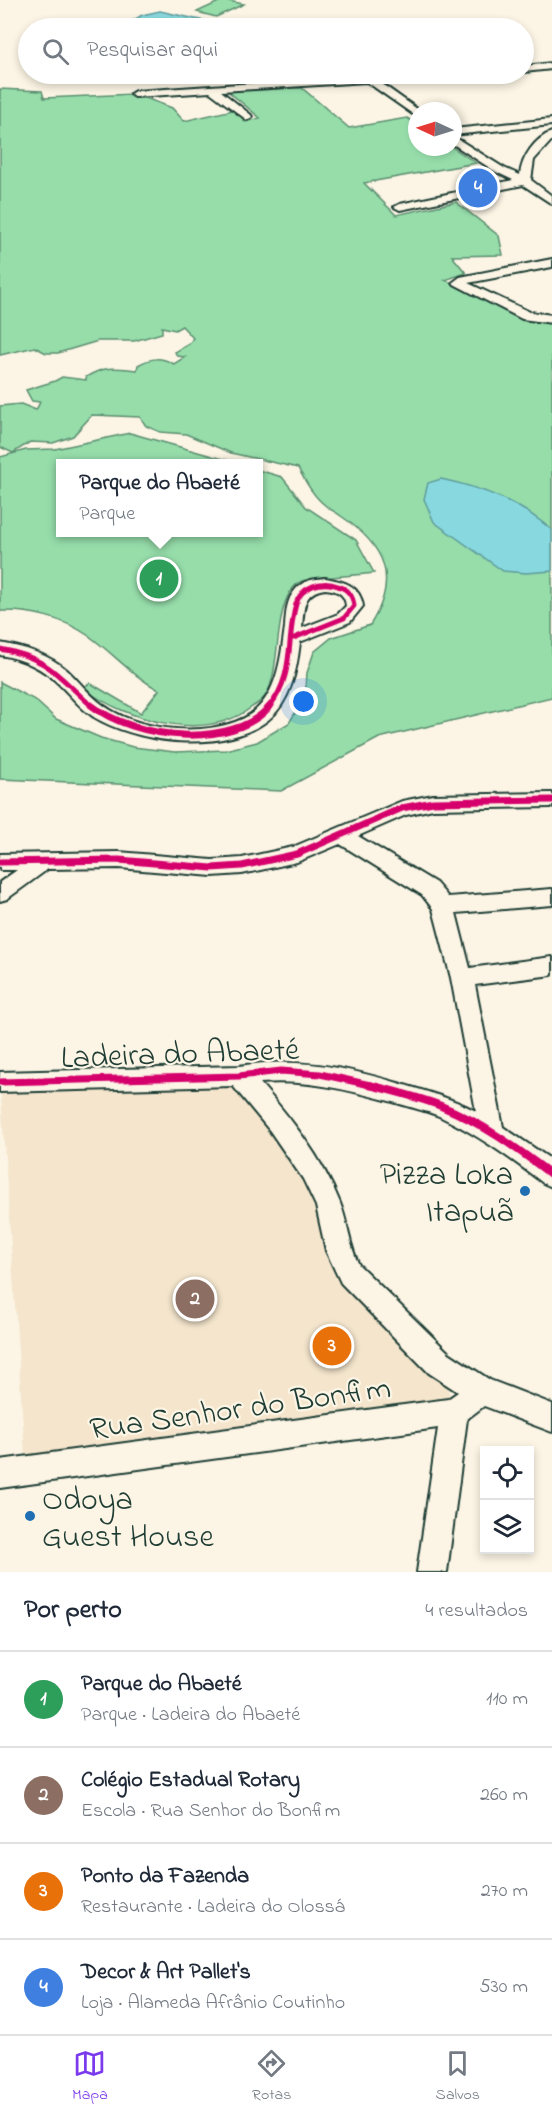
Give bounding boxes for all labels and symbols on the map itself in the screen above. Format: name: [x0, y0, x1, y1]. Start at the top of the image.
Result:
north arrow: [408, 102, 462, 156]
pin: 4: [458, 166, 498, 210]
pin: 1: [140, 556, 178, 602]
your location: [289, 687, 318, 716]
street label: Ladeira do Abaeté: [60, 1028, 301, 1083]
place label: Pizza Loka Itapuã: [380, 1153, 513, 1237]
marker: Pizza Loka Itapuã: [518, 1184, 532, 1198]
pin: 2: [176, 1276, 214, 1322]
pin: 3: [312, 1324, 352, 1368]
street label: Rua Senhor do Bonfim: [87, 1366, 394, 1455]
place label: Odoya Guest House: [42, 1478, 214, 1562]
marker: Odoya Guest House: [23, 1509, 37, 1523]

